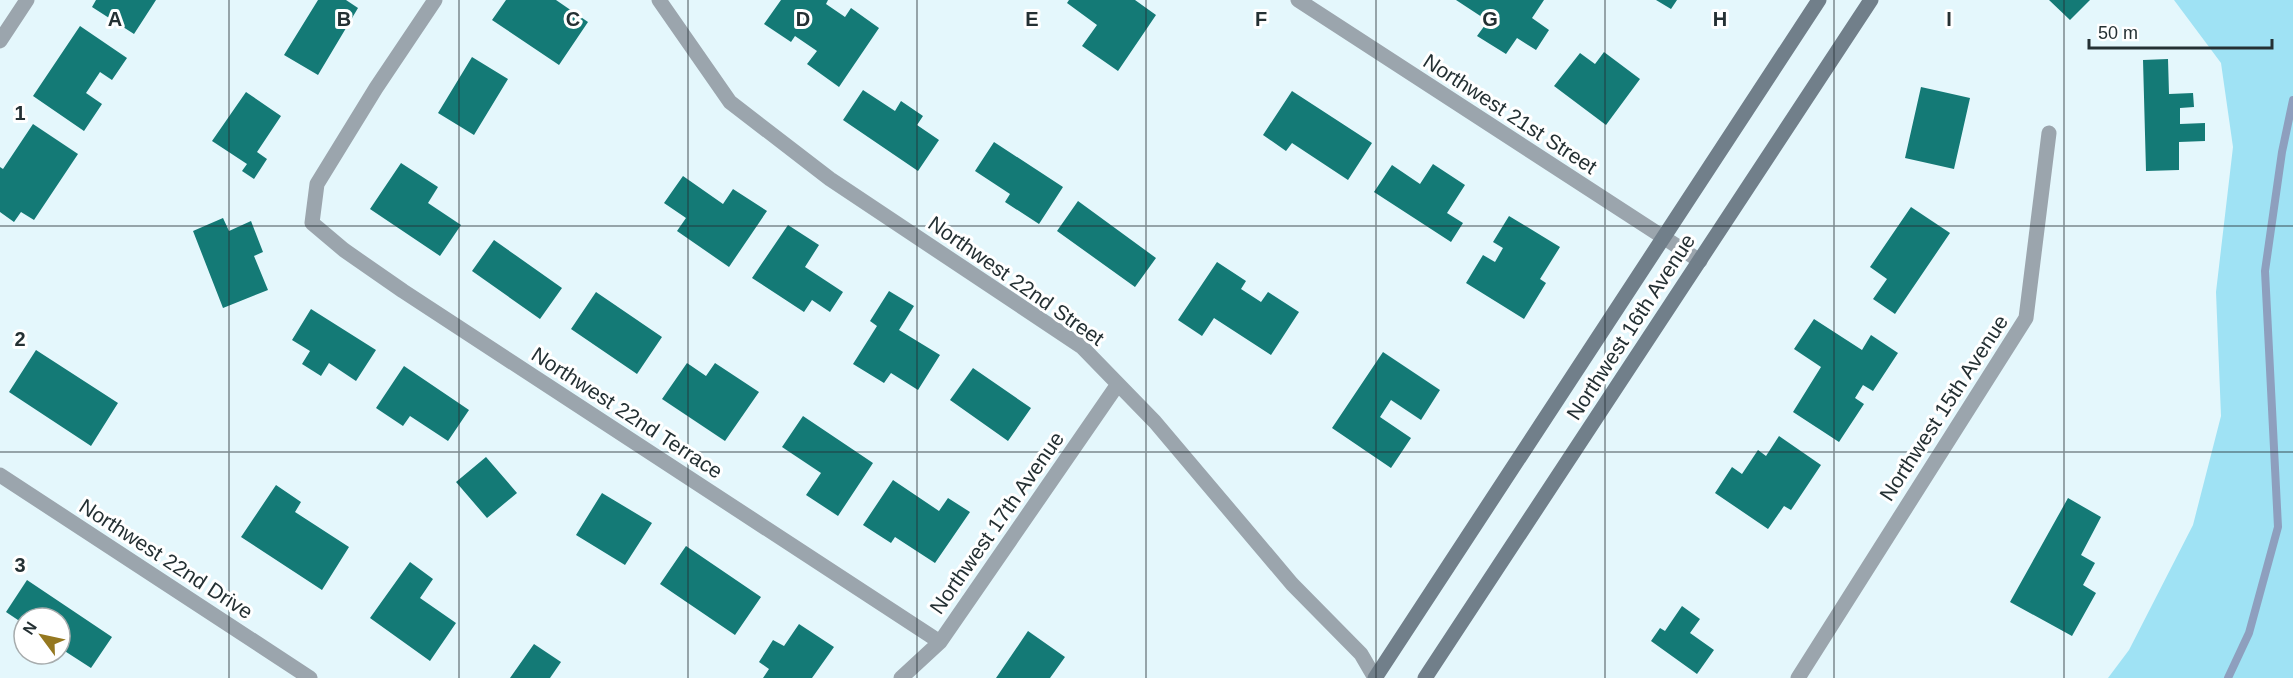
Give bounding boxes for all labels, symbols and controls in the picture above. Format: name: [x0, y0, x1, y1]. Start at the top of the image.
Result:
text: A: [108, 8, 122, 30]
text: B: [337, 8, 351, 30]
text: C: [566, 8, 580, 30]
text: D: [796, 8, 810, 30]
text: E: [1025, 8, 1039, 30]
text: F: [1255, 8, 1267, 30]
text: G: [1482, 8, 1498, 30]
text: H: [1713, 8, 1727, 30]
text: I: [1946, 8, 1952, 30]
scale bar: [2089, 12, 2272, 50]
text: 50 m: [2098, 23, 2138, 43]
street label: Northwest 21st Street: [1419, 49, 1601, 178]
text: 1: [14, 102, 26, 124]
street label: Northwest 22nd Street: [924, 211, 1109, 350]
street label: Northwest 16th Avenue: [1562, 230, 1699, 424]
street label: Northwest 15th Avenue: [1875, 311, 2012, 505]
text: 2: [14, 328, 26, 350]
street label: Northwest 22nd Terrace: [528, 342, 727, 483]
street label: Northwest 17th Avenue: [925, 427, 1068, 618]
street label: Northwest 22nd Drive: [75, 494, 257, 623]
text: 3: [14, 554, 26, 576]
north arrow: [12, 606, 72, 666]
text: N: [20, 619, 40, 638]

